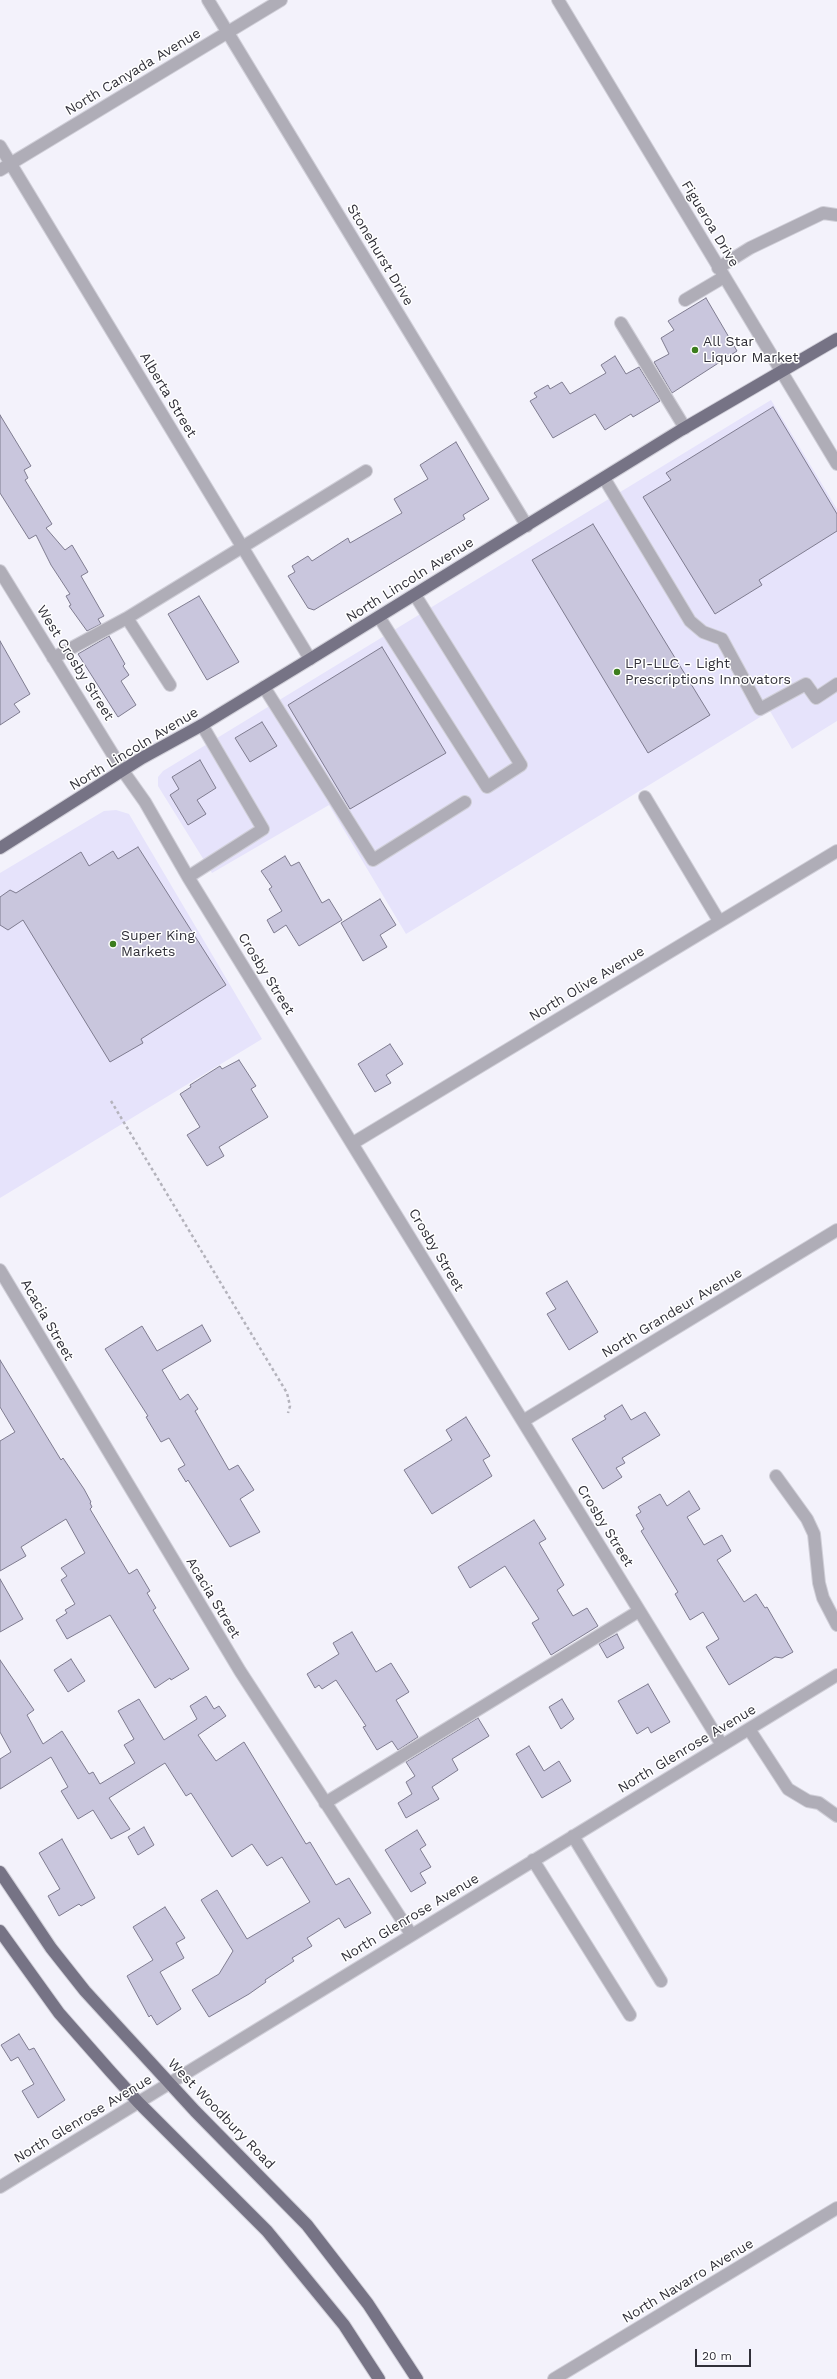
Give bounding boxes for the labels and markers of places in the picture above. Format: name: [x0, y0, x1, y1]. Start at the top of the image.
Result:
place label: All Star Liquor Market: [703, 334, 798, 366]
marker: All Star Liquor Market: [690, 345, 700, 355]
place label: LPI-LLC - Light Prescriptions Innovators: [625, 656, 791, 688]
marker: LPI-LLC - Light Prescriptions Innovators: [612, 667, 622, 677]
place label: Super King Markets: [121, 928, 195, 960]
marker: Super King Markets: [108, 939, 118, 949]

